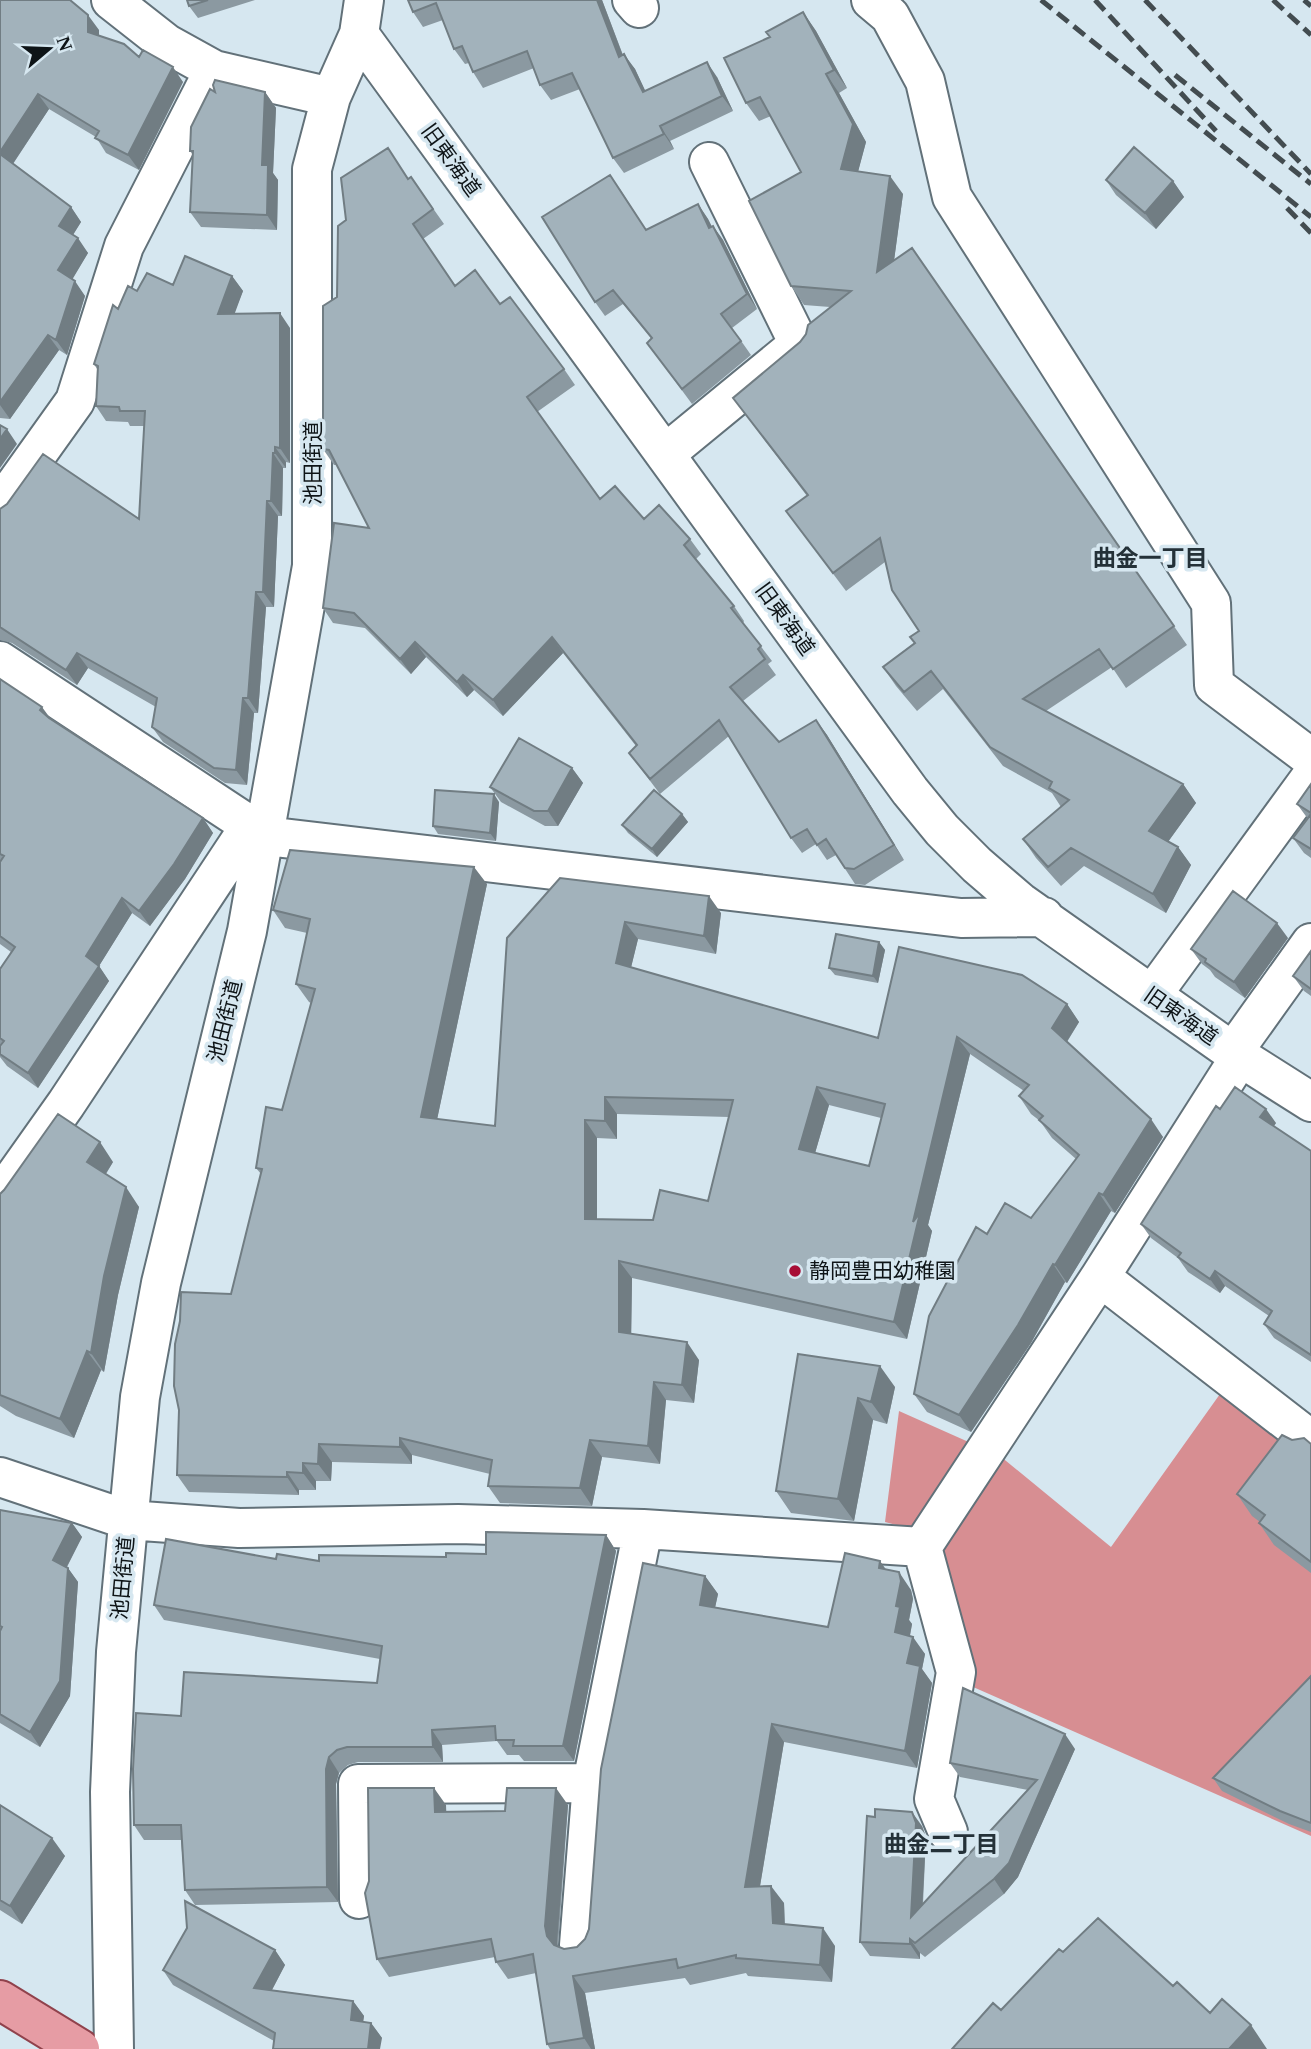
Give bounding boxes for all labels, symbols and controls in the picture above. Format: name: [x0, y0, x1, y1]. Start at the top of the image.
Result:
north arrow: [14, 14, 84, 84]
text: N: [52, 34, 77, 54]
street label: 旧東海道: [417, 119, 485, 201]
street label: 池田街道: [301, 421, 325, 505]
district label: 曲金一丁目: [1093, 546, 1208, 571]
street label: 旧東海道: [751, 578, 819, 660]
street label: 池田街道: [203, 977, 247, 1065]
street label: 旧東海道: [1140, 982, 1222, 1050]
place label: 静岡豊田幼稚園: [809, 1259, 956, 1283]
marker: 静岡豊田幼稚園: [787, 1263, 803, 1279]
street label: 池田街道: [107, 1535, 139, 1621]
district label: 曲金二丁目: [884, 1832, 999, 1857]

